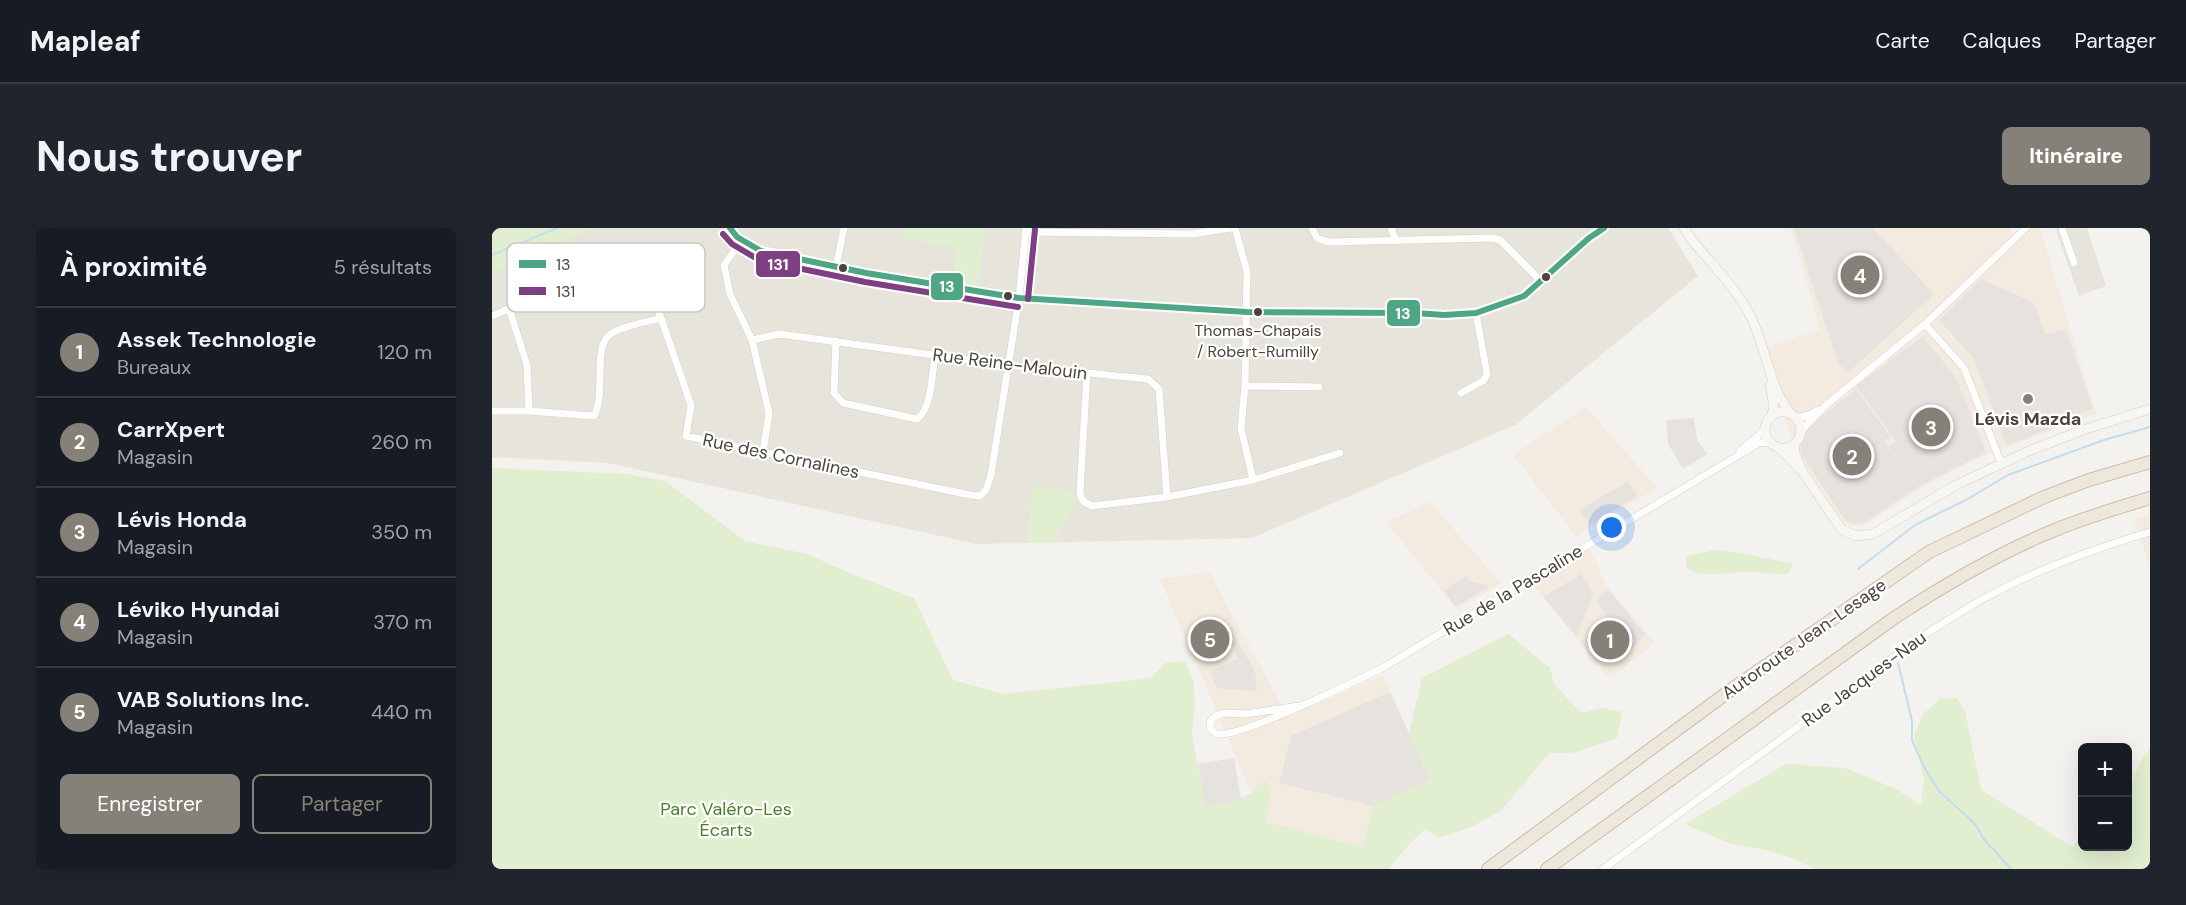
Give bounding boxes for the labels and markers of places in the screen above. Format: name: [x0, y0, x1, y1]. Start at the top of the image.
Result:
pin: 4: [1840, 252, 1880, 298]
unlabelled marker: [837, 262, 849, 274]
unlabelled marker: [1540, 271, 1552, 283]
unlabelled marker: [1002, 290, 1014, 302]
marker: Thomas-Chapais / Robert-Rumilly: [1252, 306, 1264, 318]
place label: Thomas-Chapais / Robert-Rumilly: [1194, 320, 1322, 362]
marker: Lévis Mazda: [2021, 392, 2035, 406]
pin: 3: [1912, 404, 1950, 450]
place label: Lévis Mazda: [1975, 407, 2081, 431]
pin: 2: [1832, 434, 1872, 478]
pin: 5: [1190, 616, 1230, 662]
pin: 1: [1590, 618, 1630, 662]

